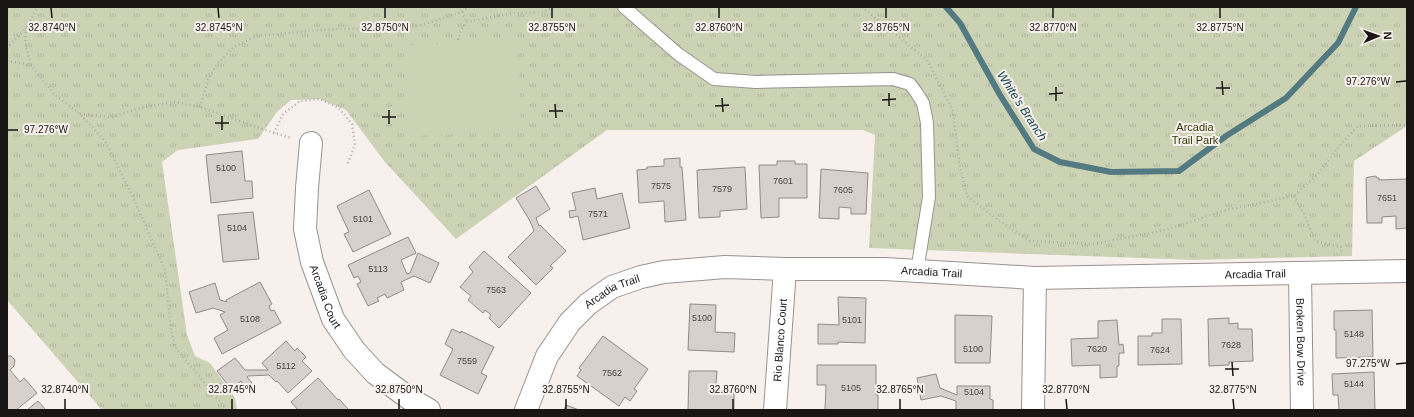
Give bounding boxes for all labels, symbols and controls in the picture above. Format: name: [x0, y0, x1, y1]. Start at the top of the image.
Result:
north arrow: [1358, 16, 1398, 56]
text: 32.8740°N: [28, 22, 76, 33]
text: 32.8745°N: [195, 22, 243, 33]
text: 32.8750°N: [361, 22, 409, 33]
text: 32.8755°N: [528, 22, 576, 33]
text: 32.8760°N: [695, 22, 743, 33]
text: 32.8765°N: [862, 22, 910, 33]
text: 32.8770°N: [1029, 22, 1077, 33]
text: 32.8775°N: [1196, 22, 1244, 33]
text: N: [1382, 31, 1394, 40]
water label: White's Branch: [994, 69, 1050, 144]
text: 97.276°W: [1346, 76, 1391, 87]
park label: Arcadia Trail Park: [1172, 121, 1219, 146]
text: 97.276°W: [24, 124, 69, 135]
house number: 5100: [216, 163, 236, 173]
house number: 7601: [773, 176, 793, 186]
house number: 7575: [651, 181, 671, 191]
house number: 7579: [712, 184, 732, 194]
house number: 7605: [833, 185, 853, 195]
house number: 7651: [1377, 193, 1397, 203]
house number: 7571: [588, 209, 608, 219]
house number: 5101: [353, 214, 373, 224]
house number: 5104: [227, 223, 247, 233]
street label: Arcadia Court: [308, 263, 344, 331]
house number: 5113: [368, 264, 388, 274]
street label: Arcadia Trail: [901, 264, 963, 280]
street label: Arcadia Trail: [1225, 267, 1286, 280]
street label: Arcadia Trail: [582, 272, 641, 311]
house number: 7563: [486, 285, 506, 295]
street label: Rio Blanco Court: [771, 298, 789, 382]
street label: Broken Bow Drive: [1294, 298, 1308, 386]
house number: 5100: [692, 313, 712, 323]
house number: 5108: [240, 314, 260, 324]
house number: 5101: [842, 315, 862, 325]
house number: 5148: [1344, 329, 1364, 339]
house number: 7628: [1221, 340, 1241, 350]
house number: 5100: [963, 344, 983, 354]
house number: 7620: [1087, 344, 1107, 354]
house number: 7624: [1150, 345, 1170, 355]
house number: 7559: [457, 356, 477, 366]
text: 97.275°W: [1346, 358, 1391, 369]
house number: 5112: [276, 361, 296, 371]
house number: 7562: [602, 368, 622, 378]
house number: 5144: [1344, 379, 1364, 389]
house number: 5105: [841, 383, 861, 393]
text: 32.8740°N: [41, 384, 89, 395]
text: 32.8745°N: [208, 384, 256, 395]
text: 32.8750°N: [375, 384, 423, 395]
text: 32.8755°N: [542, 384, 590, 395]
text: 32.8760°N: [709, 384, 757, 395]
text: 32.8765°N: [876, 384, 924, 395]
text: 32.8770°N: [1042, 384, 1090, 395]
text: 32.8775°N: [1209, 384, 1257, 395]
house number: 5104: [964, 387, 984, 397]

